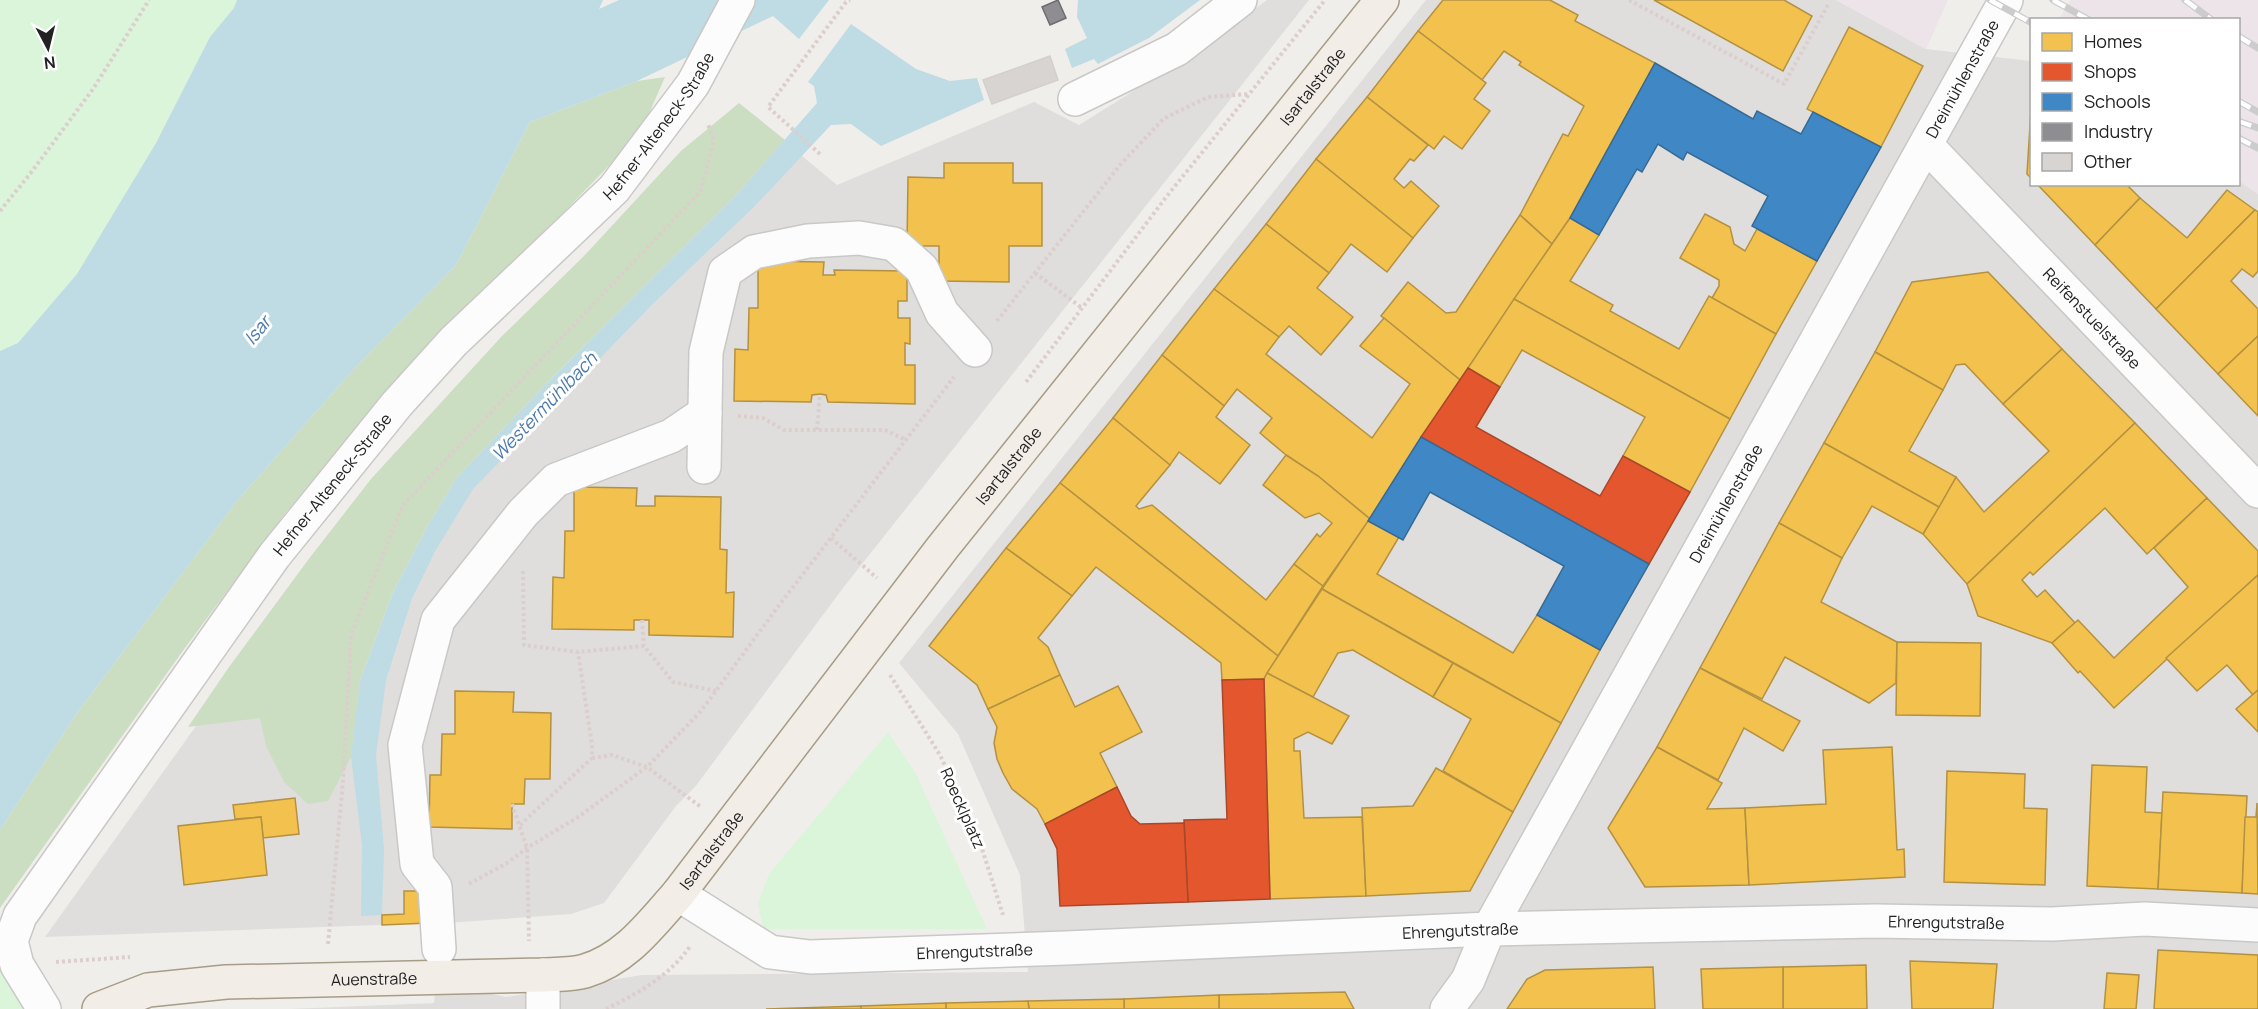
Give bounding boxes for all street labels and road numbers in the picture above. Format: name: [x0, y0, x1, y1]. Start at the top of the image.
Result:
street label: Dreimühlenstraße: [1920, 15, 2004, 142]
street label: Isartalstraße: [1275, 43, 1351, 130]
street label: Hefner-Alteneck-Straße: [598, 48, 719, 205]
street label: Reifenstuelstraße: [2038, 263, 2146, 374]
street label: Hefner-Alteneck-Straße: [268, 408, 397, 560]
street label: Isartalstraße: [970, 422, 1046, 509]
street label: Dreimühlenstraße: [1684, 440, 1768, 567]
street label: Roecklplatz: [935, 764, 991, 852]
street label: Isartalstraße: [674, 806, 749, 894]
street label: Ehrengutstraße: [1888, 910, 2005, 934]
street label: Ehrengutstraße: [1402, 917, 1519, 944]
street label: Ehrengutstraße: [916, 938, 1033, 964]
street label: Auenstraße: [331, 967, 417, 991]

